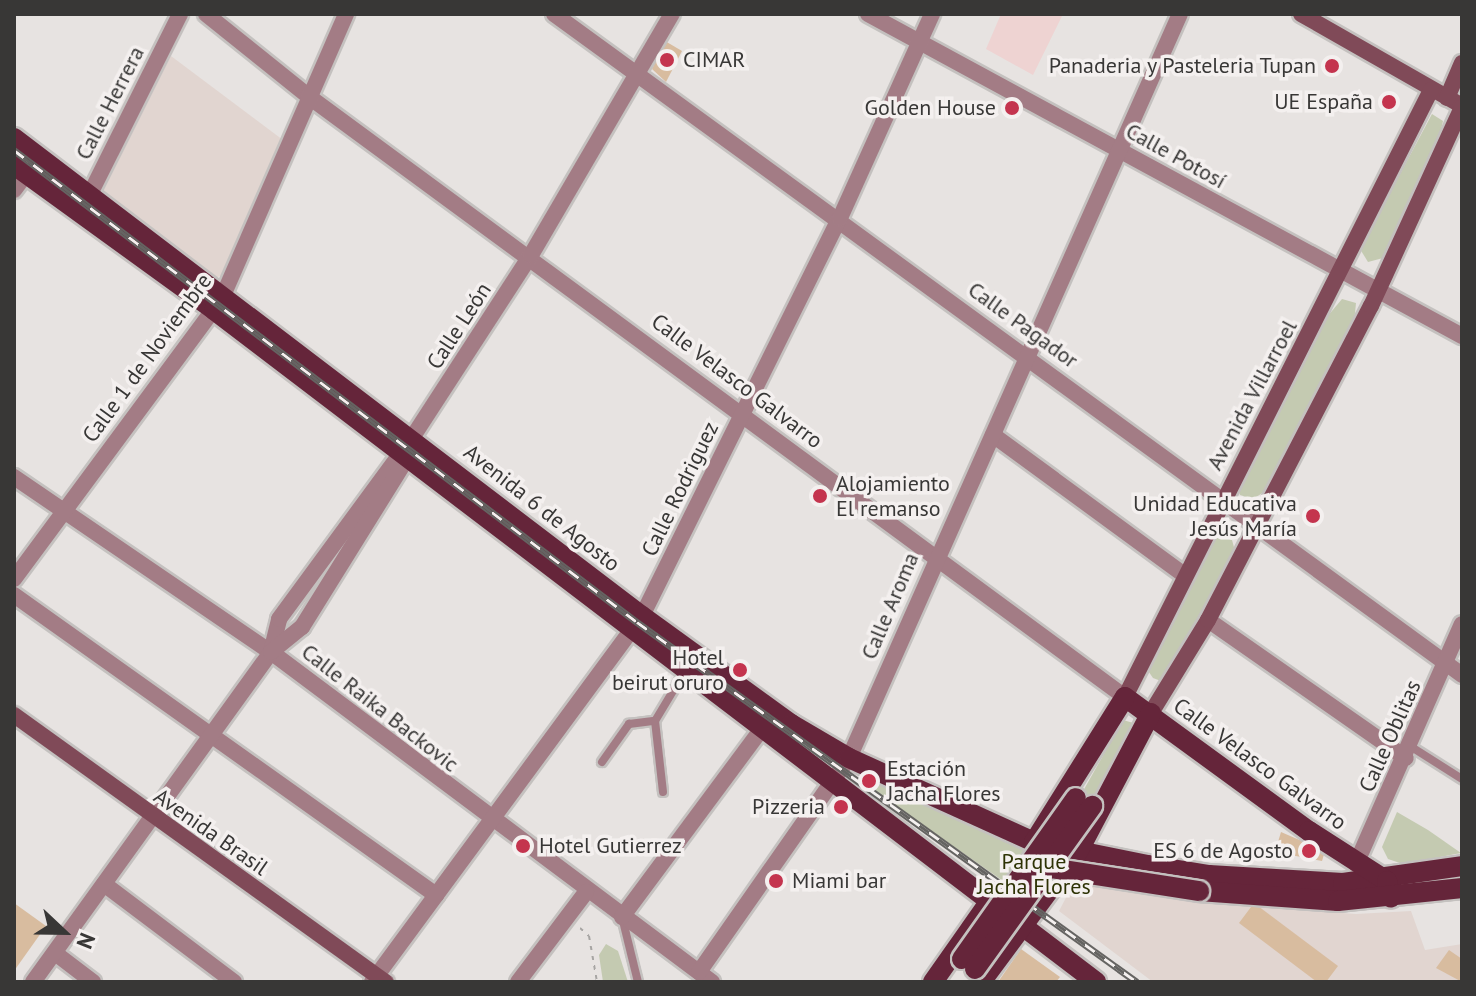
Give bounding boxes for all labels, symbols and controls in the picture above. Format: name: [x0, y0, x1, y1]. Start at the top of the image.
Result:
street label: Calle Herrera: [70, 42, 150, 164]
place label: CIMAR: [683, 47, 745, 73]
marker: CIMAR: [658, 51, 676, 69]
place label: Panaderia y Pasteleria Tupan: [1047, 53, 1316, 79]
marker: Panaderia y Pasteleria Tupan: [1323, 57, 1341, 75]
place label: UE España: [1274, 89, 1373, 115]
marker: UE España: [1380, 93, 1398, 111]
place label: Golden House: [865, 95, 996, 121]
marker: Golden House: [1003, 99, 1021, 117]
street label: Calle Potosí: [1121, 118, 1231, 194]
street label: Calle 1 de Noviembre: [77, 268, 217, 448]
street label: Calle Pagador: [963, 276, 1083, 374]
street label: Calle León: [421, 278, 497, 374]
street label: Calle Velasco Galvarro: [646, 308, 828, 454]
street label: Avenida Villarroel: [1201, 315, 1303, 475]
street label: Calle Rodriguez: [636, 417, 724, 561]
street label: Avenida 6 de Agosto: [458, 439, 626, 577]
place label: Alojamiento El remanso: [836, 470, 950, 522]
marker: Alojamiento El remanso: [811, 487, 829, 505]
place label: Unidad Educativa Jesús María: [1133, 490, 1297, 542]
marker: Unidad Educativa Jesús María: [1304, 507, 1322, 525]
street label: Calle Aroma: [856, 548, 924, 664]
street label: Calle Raika Backovic: [296, 639, 464, 777]
place label: Hotel beirut oruro: [612, 644, 724, 696]
marker: Hotel beirut oruro: [731, 661, 749, 679]
street label: Calle Oblitas: [1354, 676, 1426, 796]
street label: Calle Velasco Galvarro: [1168, 692, 1352, 836]
place label: Estación Jacha Flores: [887, 755, 1001, 806]
marker: Estación Jacha Flores: [858, 770, 880, 792]
street label: Avenida Brasil: [149, 783, 273, 881]
place label: Pizzeria: [752, 794, 825, 820]
marker: Pizzeria: [832, 798, 850, 816]
place label: Hotel Gutierrez: [539, 833, 682, 859]
marker: Hotel Gutierrez: [514, 837, 532, 855]
place label: ES 6 de Agosto: [1152, 838, 1293, 864]
marker: ES 6 de Agosto: [1300, 842, 1318, 860]
park label: Parque Jacha Flores: [977, 848, 1091, 900]
place label: Miami bar: [792, 868, 886, 894]
marker: Miami bar: [767, 872, 785, 890]
north arrow: [24, 892, 104, 972]
text: N: [71, 929, 102, 953]

